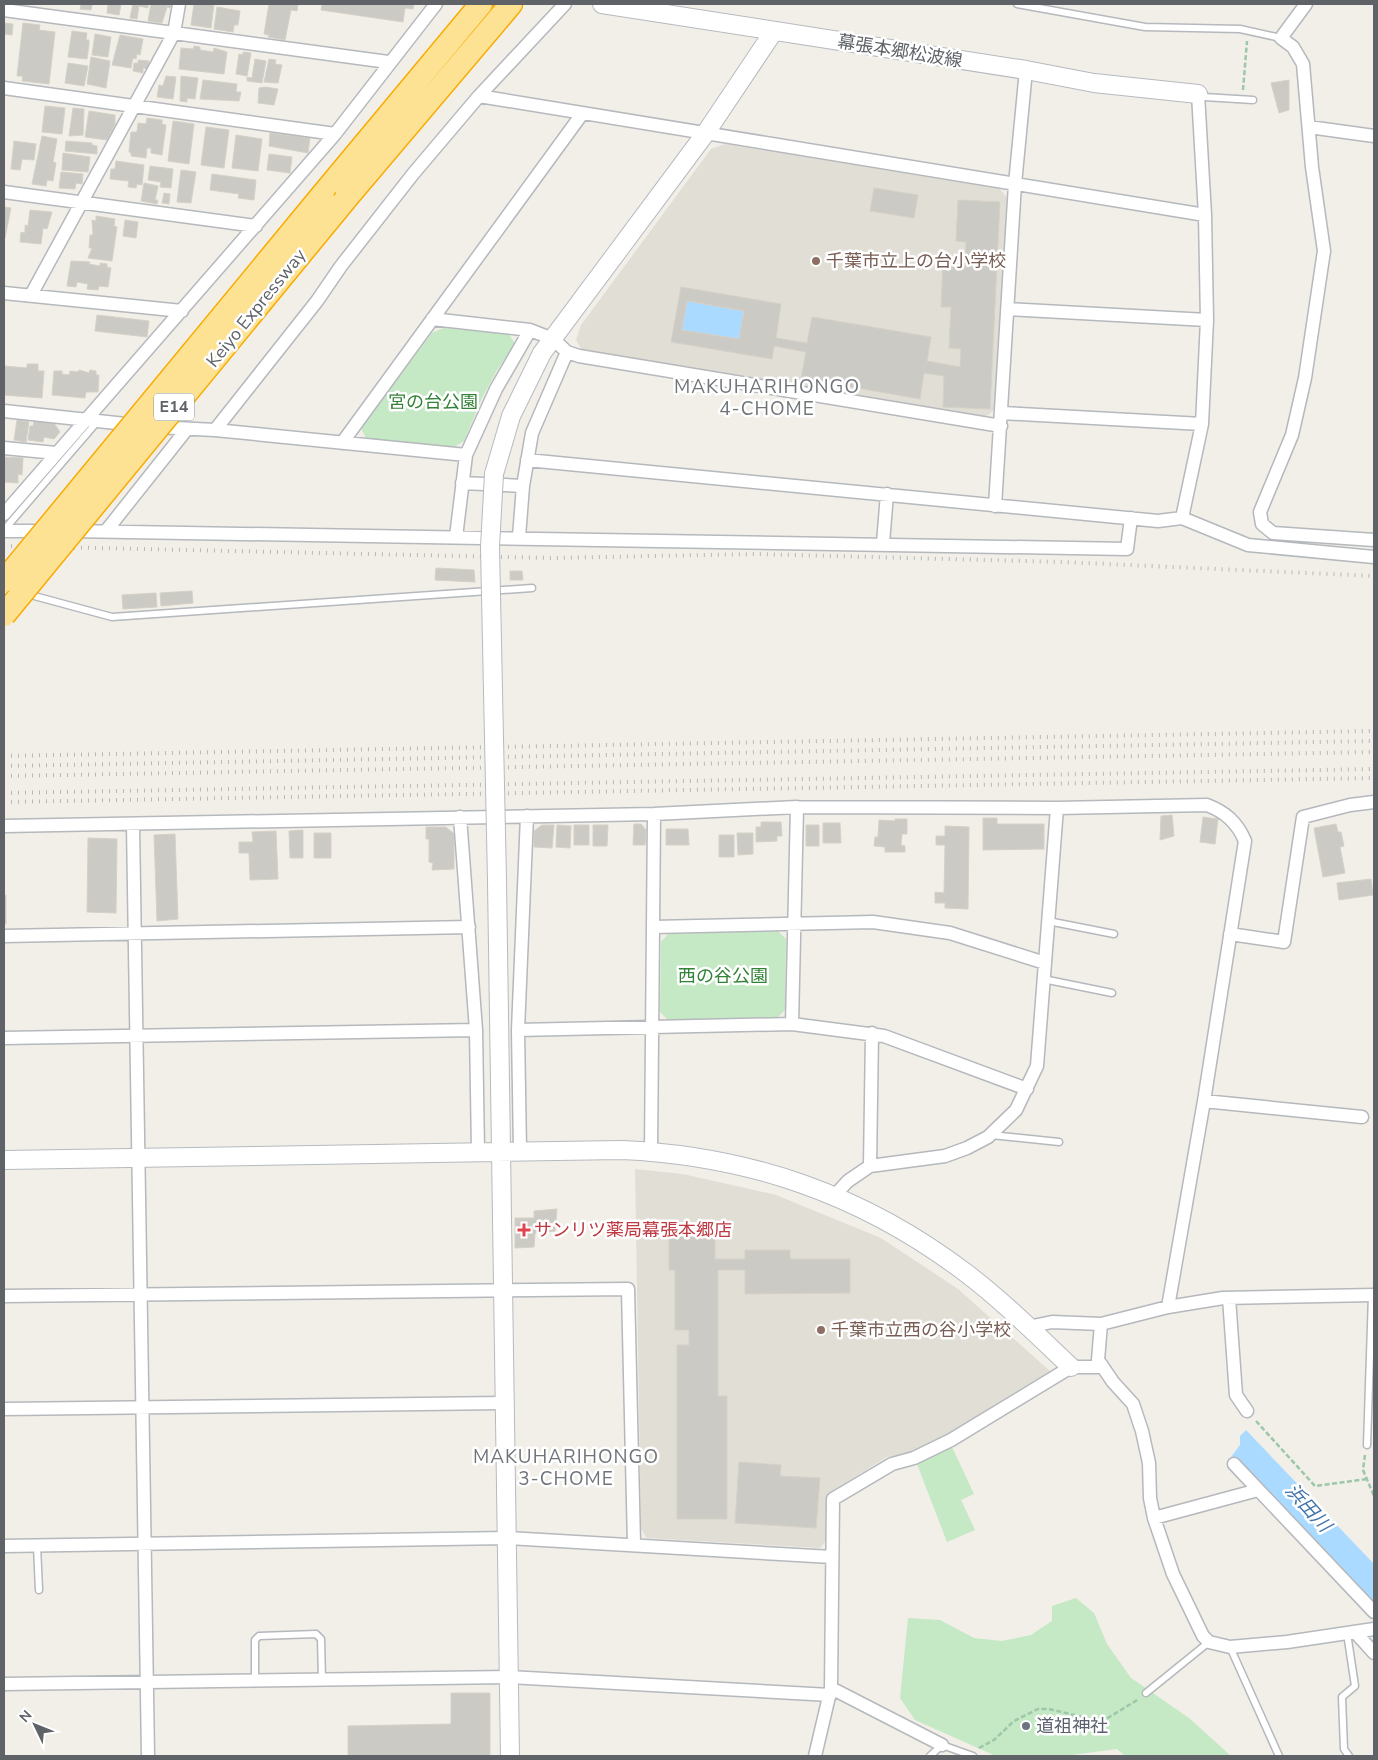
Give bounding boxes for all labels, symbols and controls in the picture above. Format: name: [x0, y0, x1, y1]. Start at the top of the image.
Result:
street label: 幕張本郷松波線: [836, 29, 964, 73]
street label: Keiyo Expressway: [201, 243, 312, 372]
place label: 千葉市立上の台小学校: [826, 249, 1006, 273]
marker: 千葉市立上の台小学校: [810, 255, 822, 267]
district label: MAKUHARIHONGO 4-CHOME: [674, 374, 860, 422]
park label: 宮の台公園: [388, 390, 478, 414]
road number: E14: [154, 394, 194, 421]
park label: 西の谷公園: [678, 964, 768, 988]
place label: サンリツ薬局幕張本郷店: [534, 1218, 732, 1242]
marker: サンリツ薬局幕張本郷店: [518, 1224, 530, 1236]
place label: 千葉市立西の谷小学校: [831, 1318, 1011, 1342]
marker: 千葉市立西の谷小学校: [815, 1324, 827, 1336]
district label: MAKUHARIHONGO 3-CHOME: [473, 1444, 659, 1492]
water label: 浜田川: [1279, 1478, 1338, 1539]
north arrow: [10, 1700, 60, 1750]
text: N: [15, 1706, 36, 1727]
place label: 道祖神社: [1036, 1714, 1108, 1738]
marker: 道祖神社: [1020, 1720, 1032, 1732]

